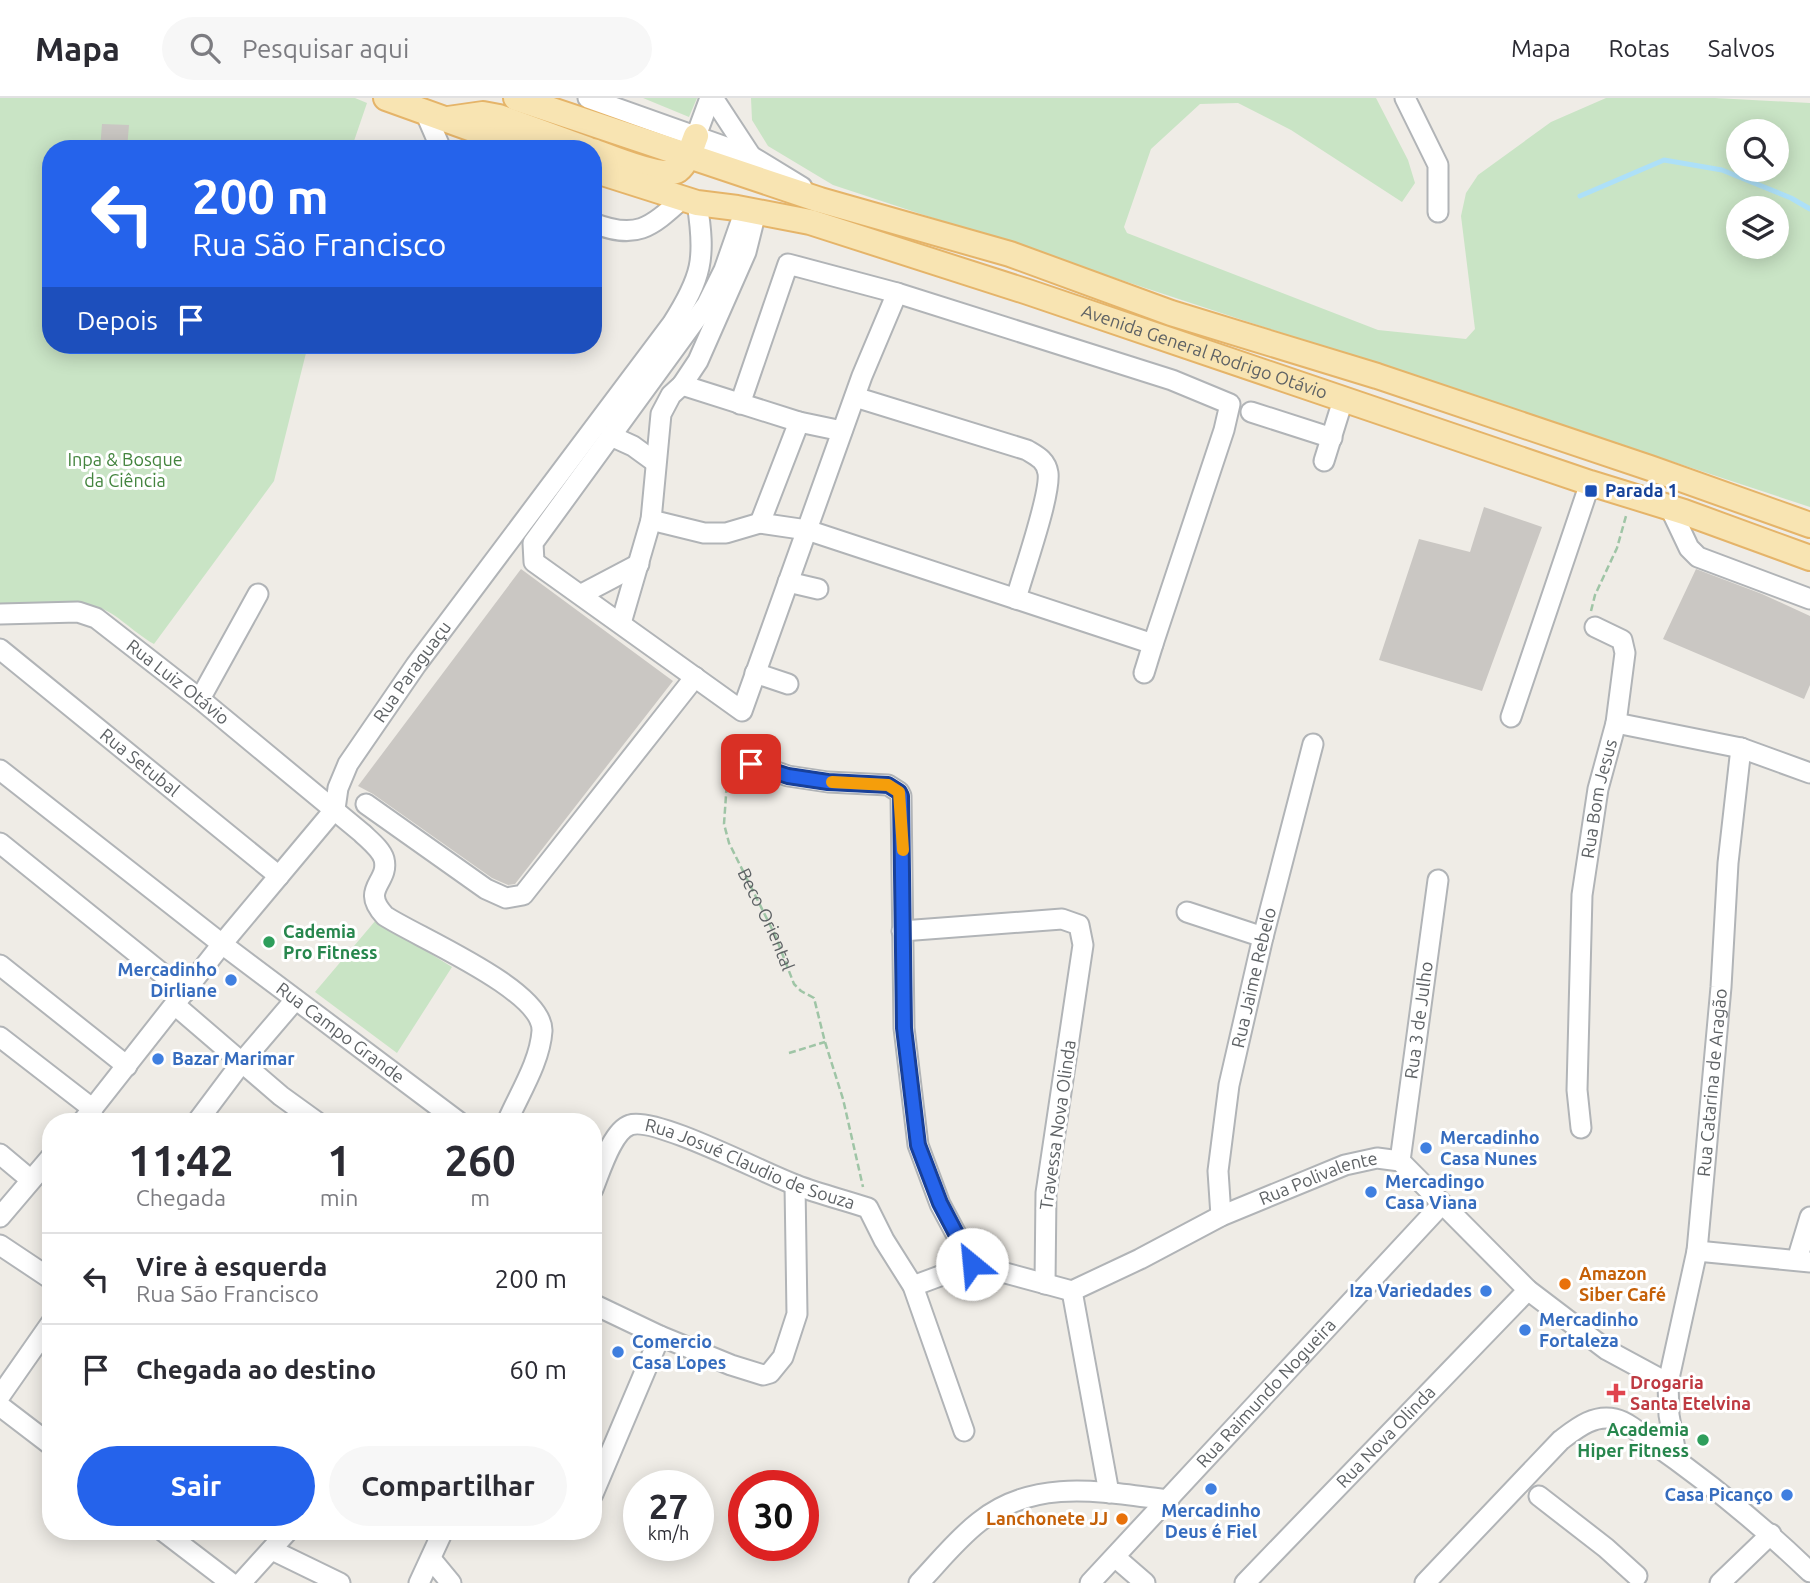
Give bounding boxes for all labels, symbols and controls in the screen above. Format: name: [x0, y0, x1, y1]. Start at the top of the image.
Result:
search box: [162, 17, 652, 80]
icon: search: [186, 29, 224, 67]
text: Mapa: [35, 30, 120, 67]
text: Pesquisar aqui: [242, 34, 409, 63]
text: Mapa: [1511, 35, 1571, 62]
text: Rotas: [1609, 35, 1670, 62]
text: Salvos: [1708, 35, 1775, 62]
map controls: [1726, 119, 1789, 259]
button: search: [1726, 119, 1789, 182]
icon: left: [77, 168, 168, 259]
text: 200 m: [192, 168, 329, 223]
button: layers: [1726, 196, 1789, 259]
text: Rua São Francisco: [192, 226, 446, 262]
street label: Avenida General Rodrigo Otávio: [1079, 300, 1330, 402]
icon: arrive: [172, 301, 210, 339]
text: Depois: [77, 306, 158, 335]
park label: Inpa & Bosque da Ciência: [67, 449, 183, 490]
place label: Parada 1: [1605, 480, 1678, 500]
marker: Parada 1: [1583, 483, 1599, 499]
street label: Rua Paraguaçu: [369, 617, 454, 726]
street label: Rua Luiz Otávio: [123, 635, 234, 728]
street label: Rua Setubal: [97, 724, 184, 800]
pin: [721, 734, 781, 794]
street label: Rua Bom Jesus: [1577, 737, 1620, 860]
icon: arrive: [732, 745, 770, 783]
street label: Beco Oriental: [734, 865, 799, 974]
street label: Rua Jaime Rebelo: [1227, 905, 1279, 1050]
place label: Cademia Pro Fitness: [283, 921, 378, 962]
marker: Cademia Pro Fitness: [261, 934, 277, 950]
place label: Mercadinho Dirliane: [117, 959, 217, 1000]
street label: Rua 3 de Julho: [1400, 960, 1436, 1080]
marker: Mercadinho Dirliane: [223, 972, 239, 988]
street label: Rua Campo Grande: [273, 978, 409, 1086]
street label: Rua Catarina de Aragão: [1693, 987, 1730, 1177]
street label: Travessa Nova Olinda: [1035, 1038, 1079, 1211]
place label: Bazar Marimar: [172, 1048, 295, 1068]
marker: Bazar Marimar: [150, 1051, 166, 1067]
street label: Rua Josué Claudio de Souza: [643, 1114, 858, 1212]
place label: Mercadinho Casa Nunes: [1440, 1127, 1540, 1168]
text: 11:42: [128, 1137, 233, 1184]
text: 1: [327, 1137, 351, 1184]
text: 260: [445, 1137, 516, 1184]
marker: Mercadinho Casa Nunes: [1418, 1140, 1434, 1156]
street label: Rua Polivalente: [1256, 1147, 1379, 1208]
place label: Mercadingo Casa Viana: [1385, 1171, 1485, 1212]
marker: Mercadingo Casa Viana: [1363, 1184, 1379, 1200]
text: Chegada: [136, 1185, 226, 1210]
text: min: [320, 1185, 358, 1210]
text: m: [470, 1185, 490, 1210]
position arrow: [935, 1227, 1009, 1301]
text: Vire à esquerda: [136, 1252, 327, 1281]
icon: left: [77, 1260, 115, 1298]
place label: Amazon Siber Café: [1579, 1263, 1666, 1304]
text: 200 m: [495, 1264, 567, 1293]
marker: Amazon Siber Café: [1557, 1276, 1573, 1292]
place label: Iza Variedades: [1349, 1280, 1472, 1300]
text: Rua São Francisco: [136, 1281, 319, 1306]
marker: Iza Variedades: [1478, 1283, 1494, 1299]
place label: Mercadinho Fortaleza: [1539, 1309, 1639, 1350]
street label: Rua Raimundo Nogueira: [1192, 1314, 1339, 1471]
marker: Mercadinho Fortaleza: [1517, 1322, 1533, 1338]
place label: Comercio Casa Lopes: [632, 1331, 726, 1372]
marker: Comercio Casa Lopes: [610, 1344, 626, 1360]
icon: arrive: [77, 1351, 115, 1389]
text: Chegada ao destino: [136, 1355, 376, 1384]
text: 60 m: [509, 1355, 567, 1384]
place label: Drogaria Santa Etelvina: [1630, 1372, 1751, 1413]
street label: Rua Nova Olinda: [1332, 1381, 1439, 1491]
marker: Drogaria Santa Etelvina: [1608, 1385, 1624, 1401]
place label: Academia Hiper Fitness: [1577, 1419, 1689, 1460]
marker: Academia Hiper Fitness: [1695, 1432, 1711, 1448]
button: Sair: [77, 1446, 315, 1526]
button: Compartilhar: [329, 1446, 567, 1526]
speed limit sign: 30: [728, 1470, 819, 1561]
marker: Mercadinho Deus é Fiel: [1203, 1481, 1219, 1497]
place label: Casa Picanço: [1665, 1484, 1773, 1505]
text: 27: [649, 1486, 688, 1526]
marker: Casa Picanço: [1779, 1487, 1795, 1503]
place label: Mercadinho Deus é Fiel: [1161, 1500, 1261, 1541]
place label: Lanchonete JJ: [986, 1508, 1108, 1528]
marker: Lanchonete JJ: [1114, 1511, 1130, 1527]
text: km/h: [648, 1523, 689, 1543]

